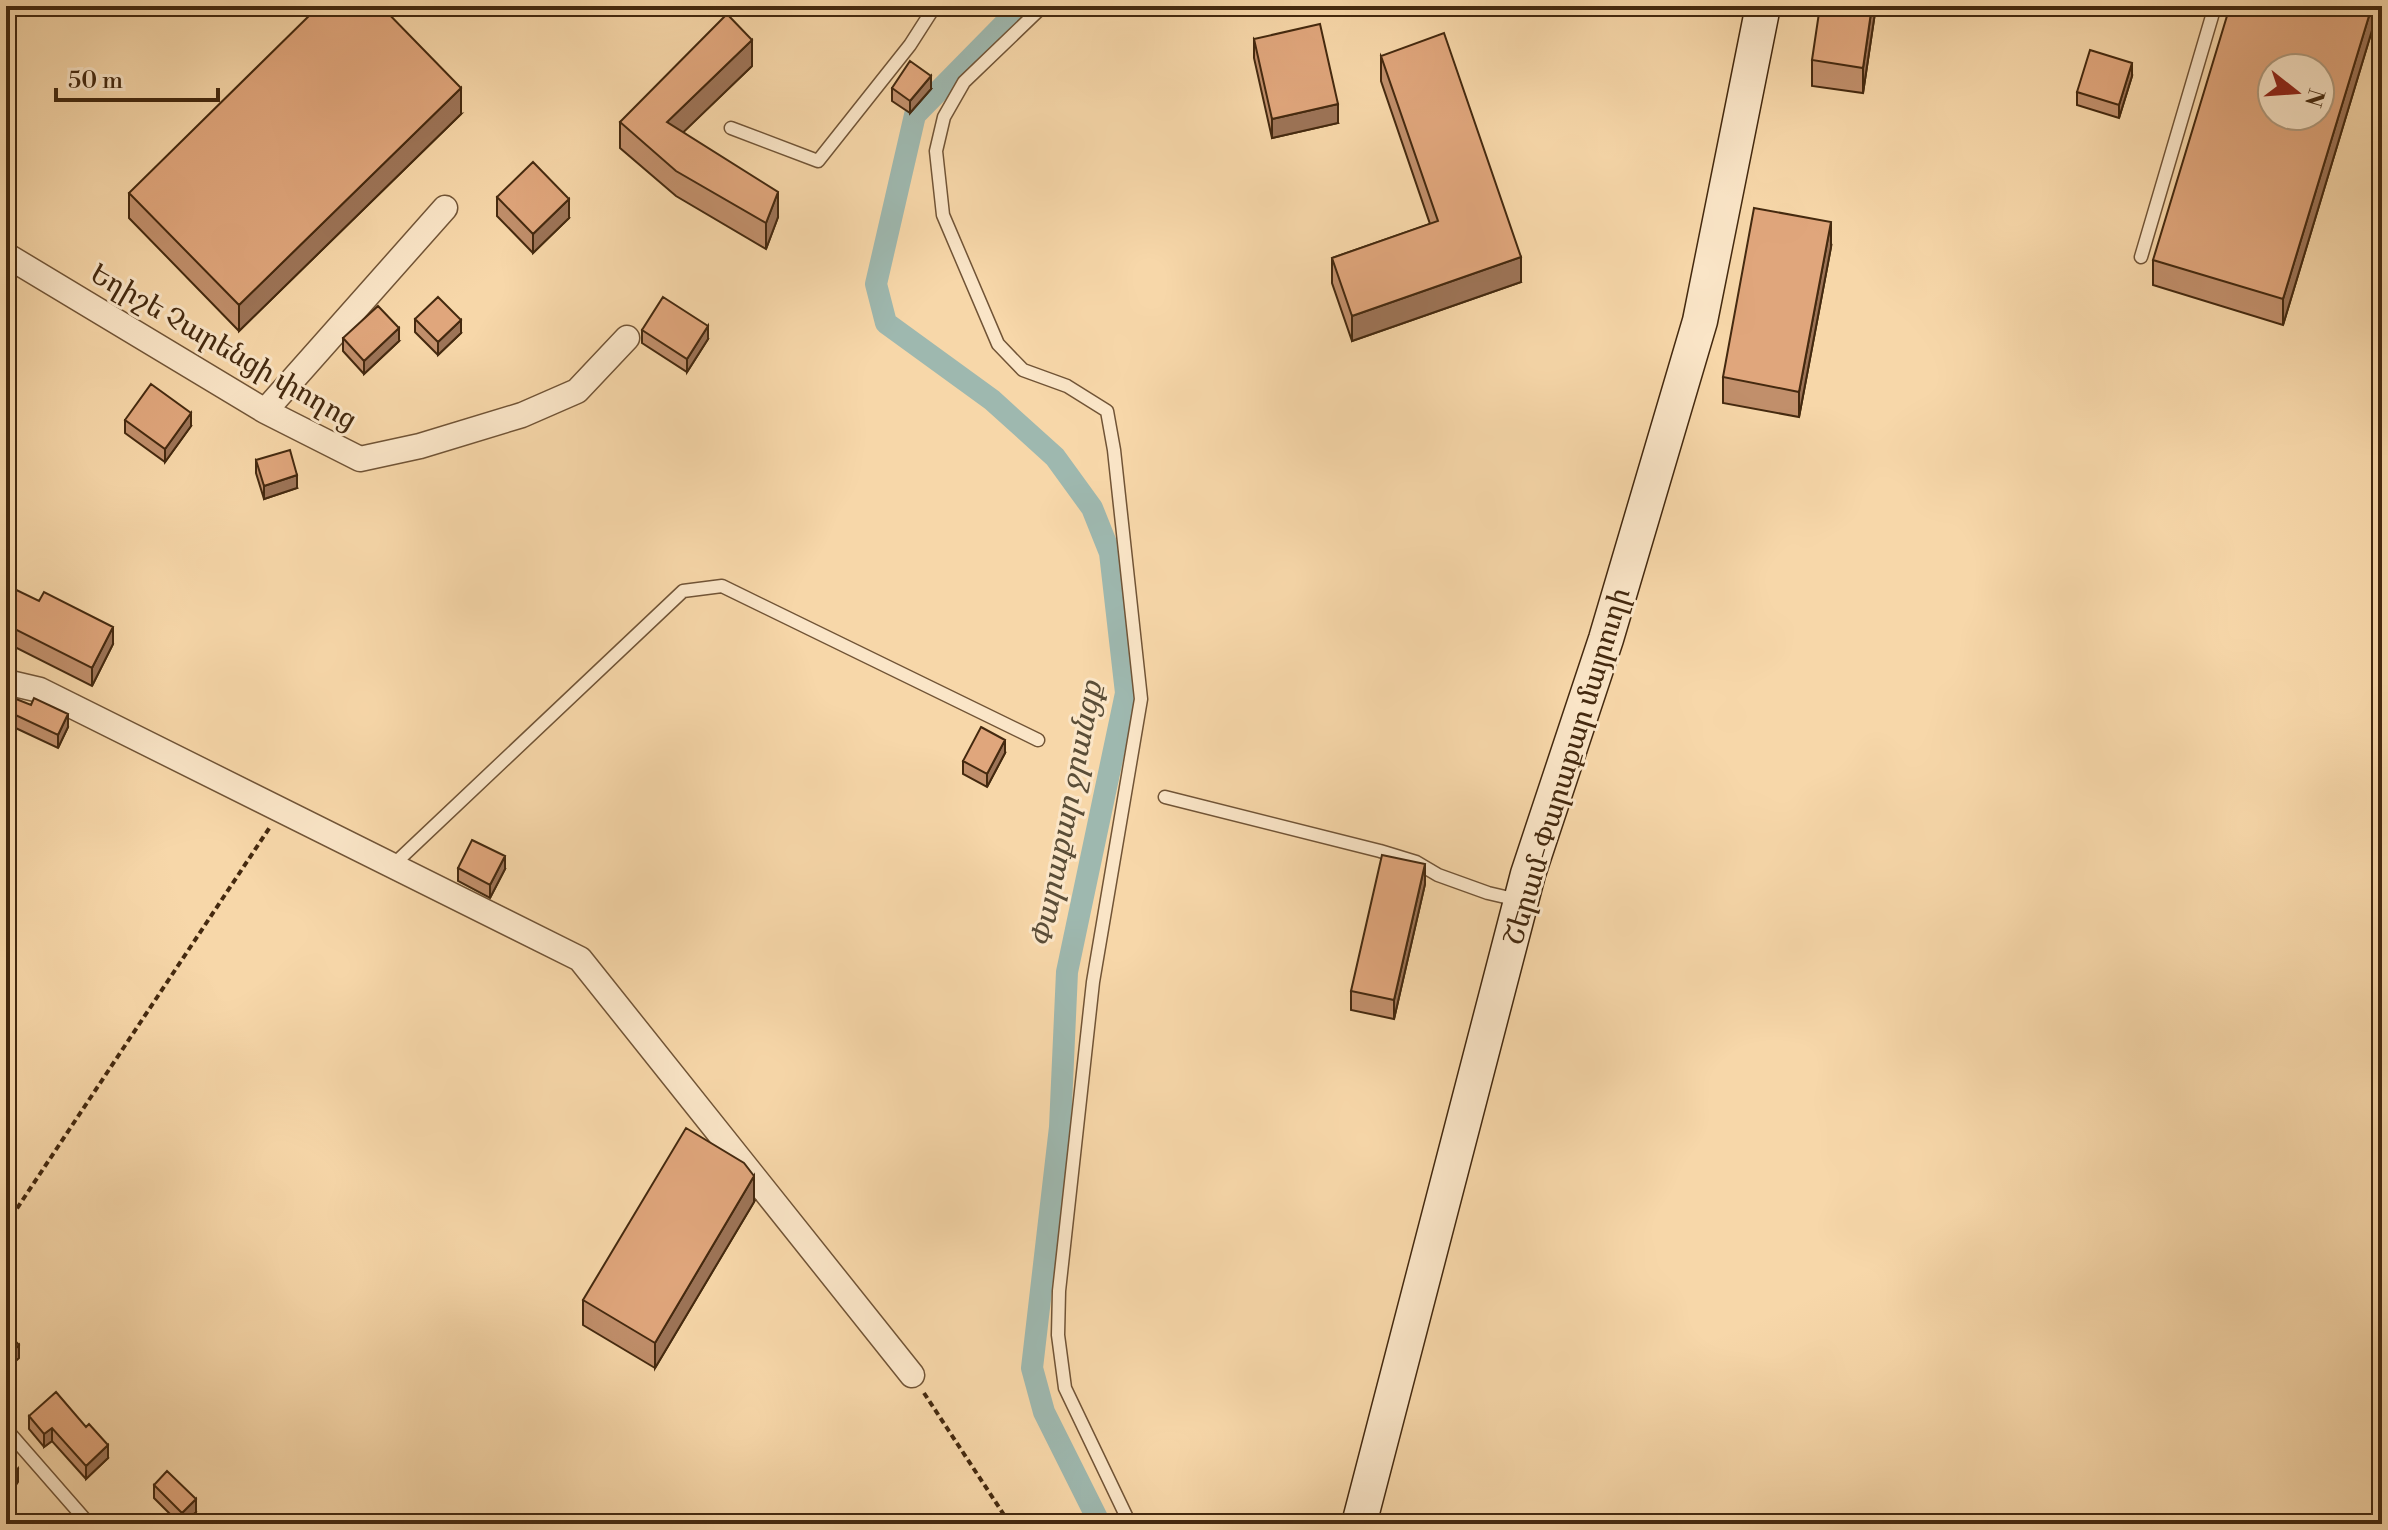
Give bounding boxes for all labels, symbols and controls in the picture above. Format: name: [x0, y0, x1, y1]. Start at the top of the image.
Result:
scale bar: [56, 52, 218, 102]
north arrow: [2256, 52, 2336, 132]
text: 50 m: [68, 66, 123, 96]
text: N: [2298, 85, 2329, 110]
street label: Եղիշե Չարենցի փողոց: [84, 257, 363, 438]
street label: Շերամ-Փարաքար մայրուղի: [1496, 584, 1639, 949]
water label: Փարաքար ջրանցք: [1023, 676, 1112, 951]

